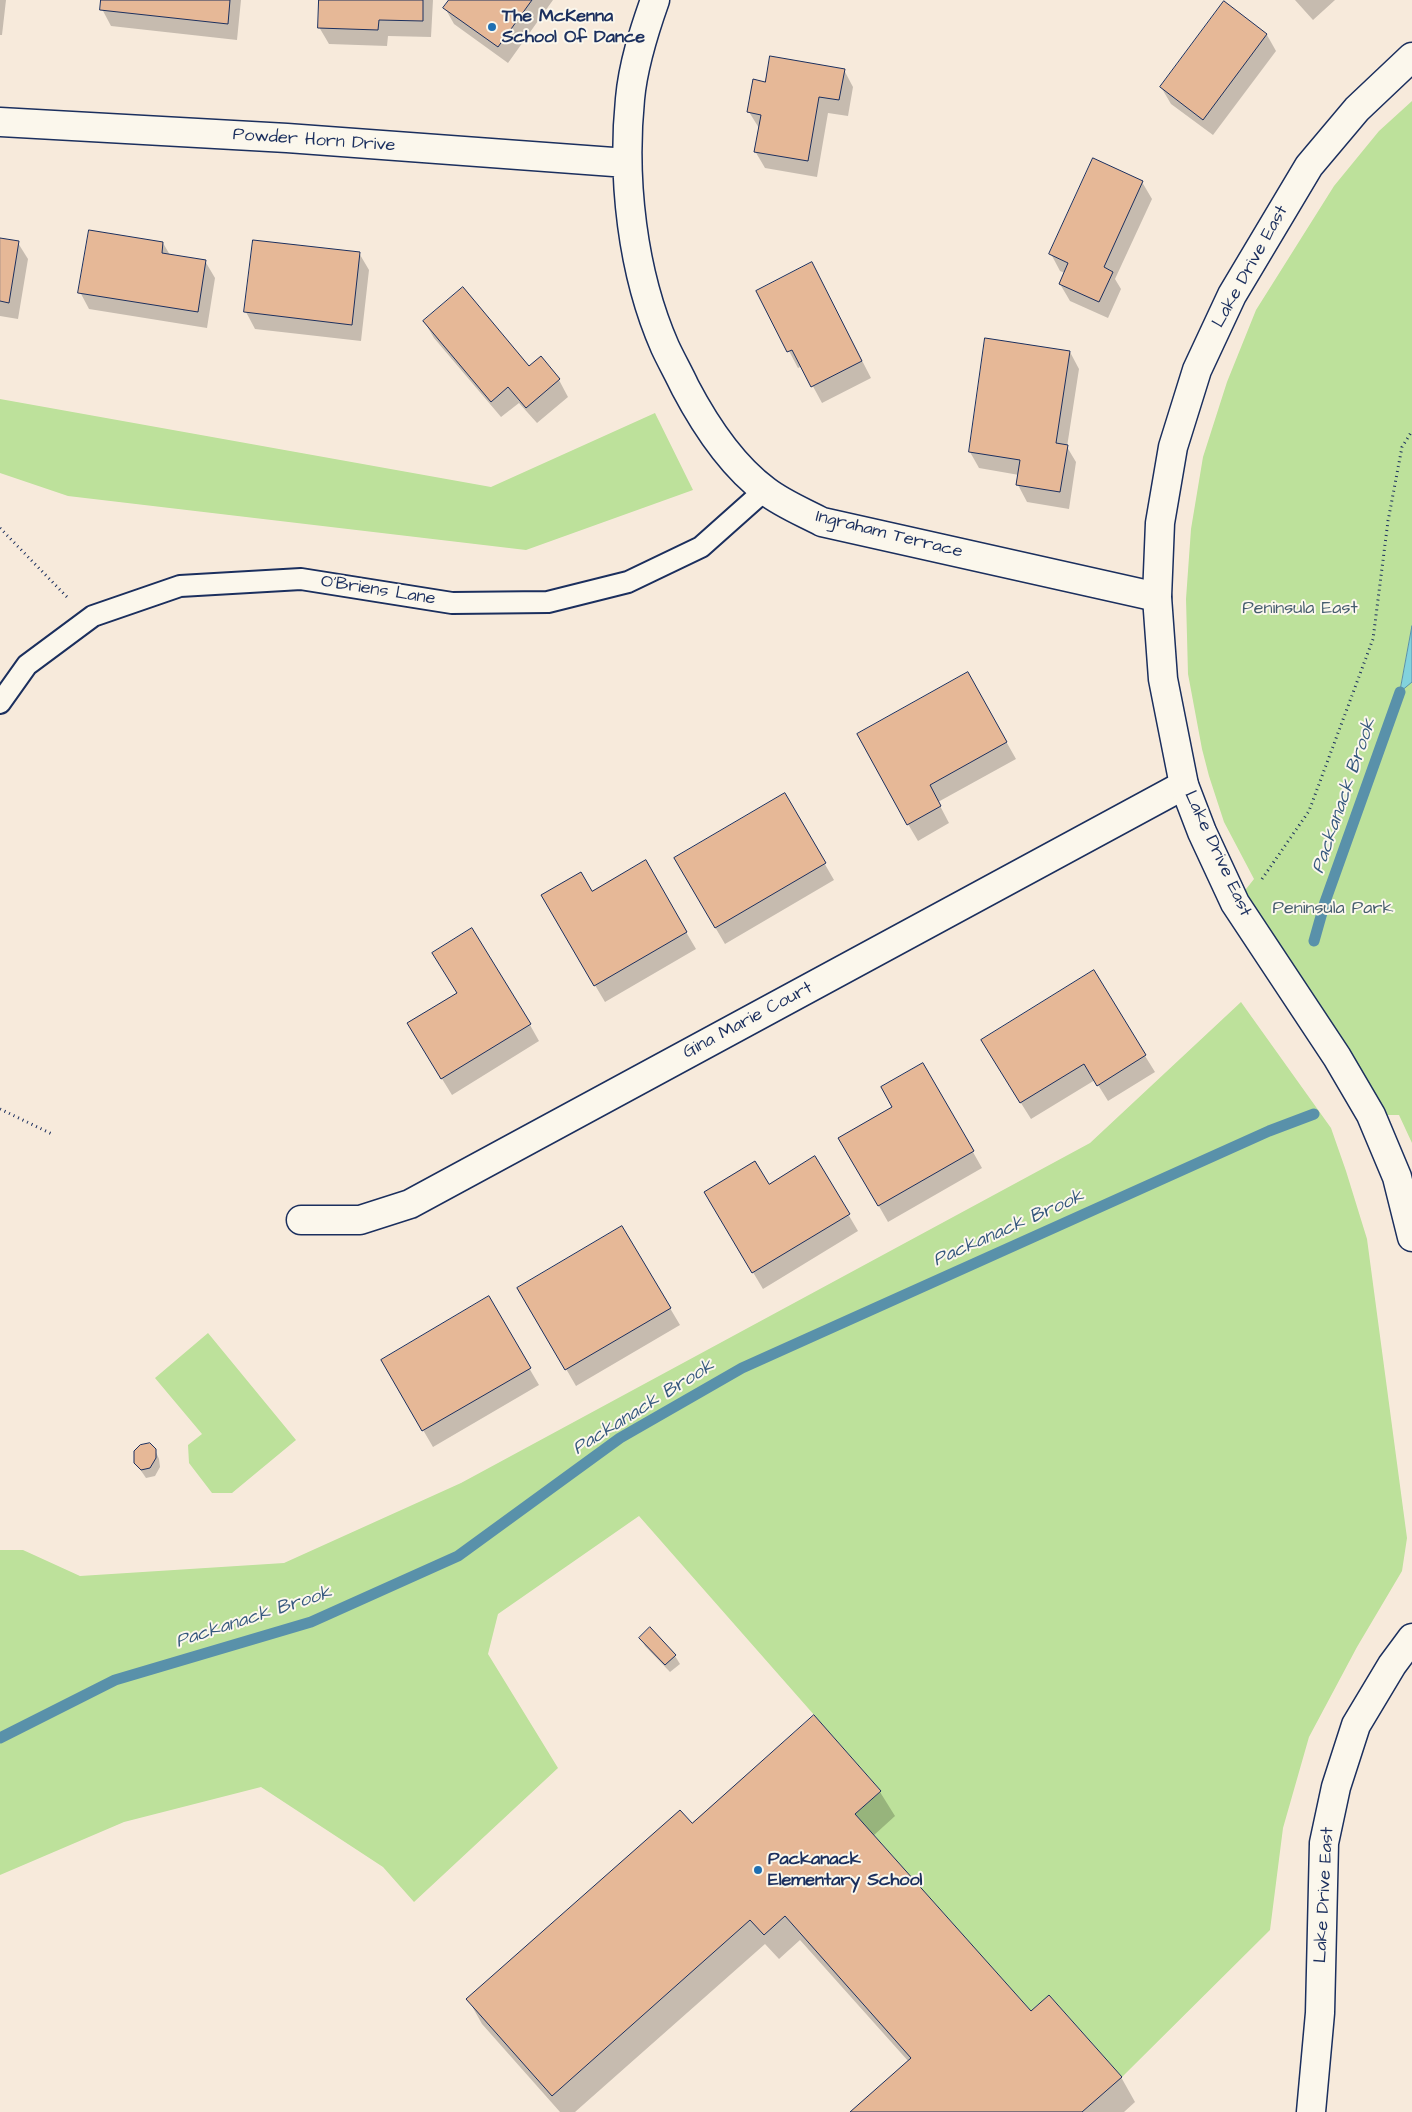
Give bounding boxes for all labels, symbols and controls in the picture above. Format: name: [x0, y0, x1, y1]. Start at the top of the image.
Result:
place label: The McKenna School Of Dance: [502, 6, 645, 48]
marker: The McKenna School Of Dance: [486, 21, 498, 33]
street label: Powder Horn Drive: [232, 125, 396, 157]
street label: Lake Drive East: [1209, 202, 1293, 332]
street label: Ingraham Terrace: [813, 506, 965, 564]
street label: O'Briens Lane: [319, 571, 437, 611]
park label: Peninsula East: [1242, 598, 1358, 620]
water label: Packanack Brook: [1308, 715, 1382, 877]
street label: Lake Drive East: [1178, 788, 1256, 920]
park label: Peninsula Park: [1273, 898, 1393, 920]
street label: Gina Marie Court: [680, 978, 816, 1064]
water label: Packanack Brook: [930, 1186, 1088, 1272]
water label: Packanack Brook: [569, 1355, 719, 1461]
water label: Packanack Brook: [173, 1582, 335, 1654]
street label: Lake Drive East: [1311, 1826, 1339, 1964]
place label: Packanack Elementary School: [768, 1849, 922, 1892]
marker: Packanack Elementary School: [752, 1864, 764, 1876]

